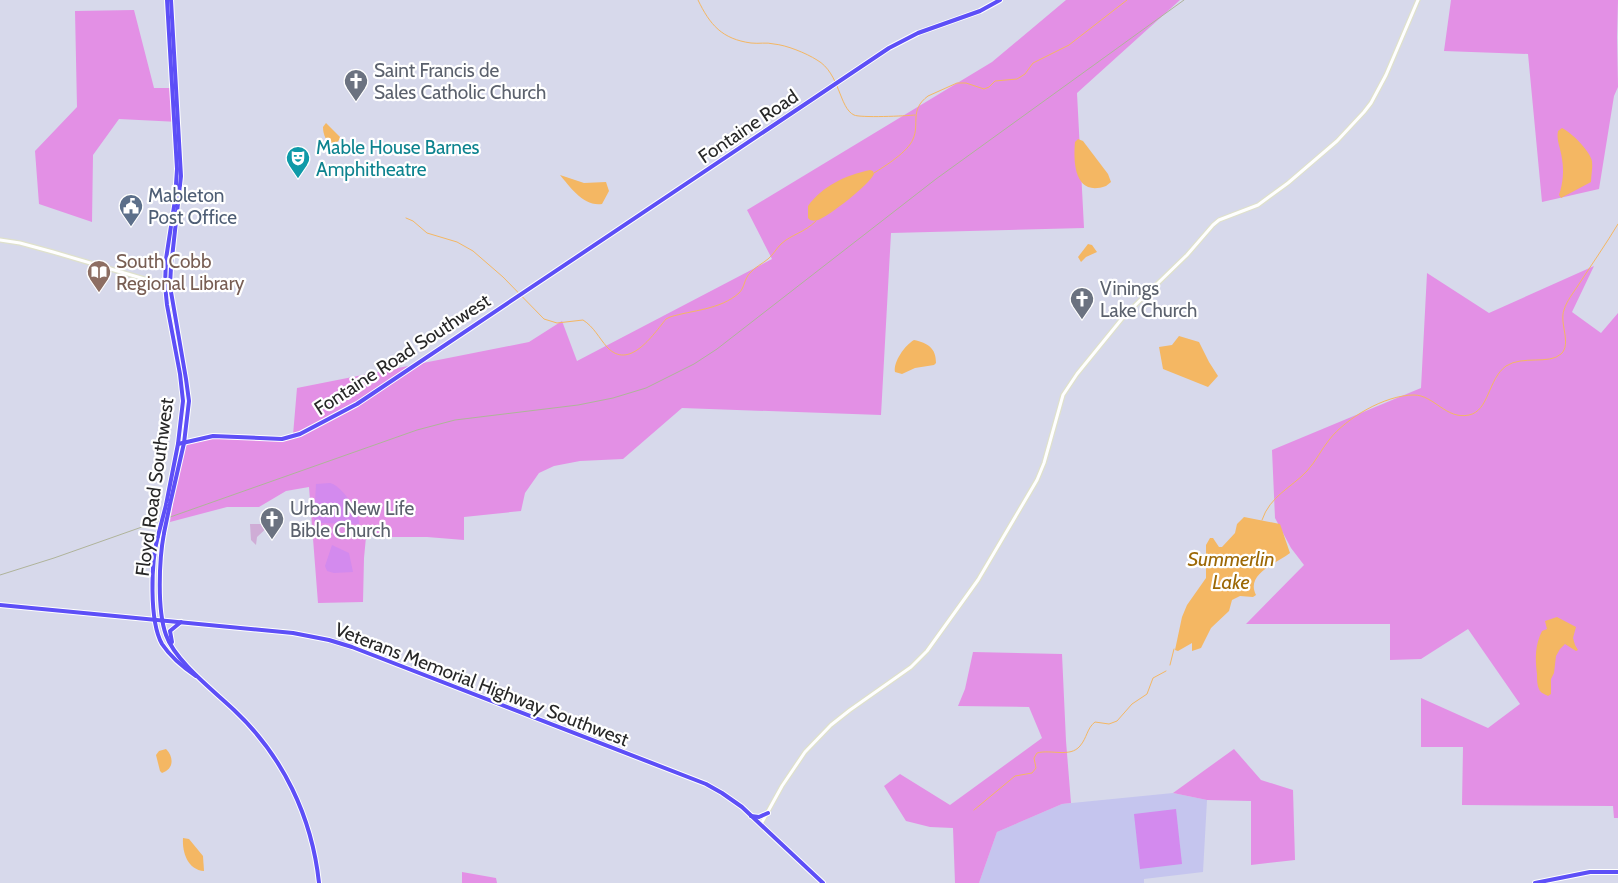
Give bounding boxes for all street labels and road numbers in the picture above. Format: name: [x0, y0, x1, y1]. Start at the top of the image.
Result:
street label: Fontaine Road: [694, 85, 803, 168]
street label: Fontaine Road Southwest: [310, 289, 495, 420]
street label: Floyd Road Southwest: [131, 396, 178, 578]
street label: Veterans Memorial Highway Southwest: [332, 618, 633, 751]

